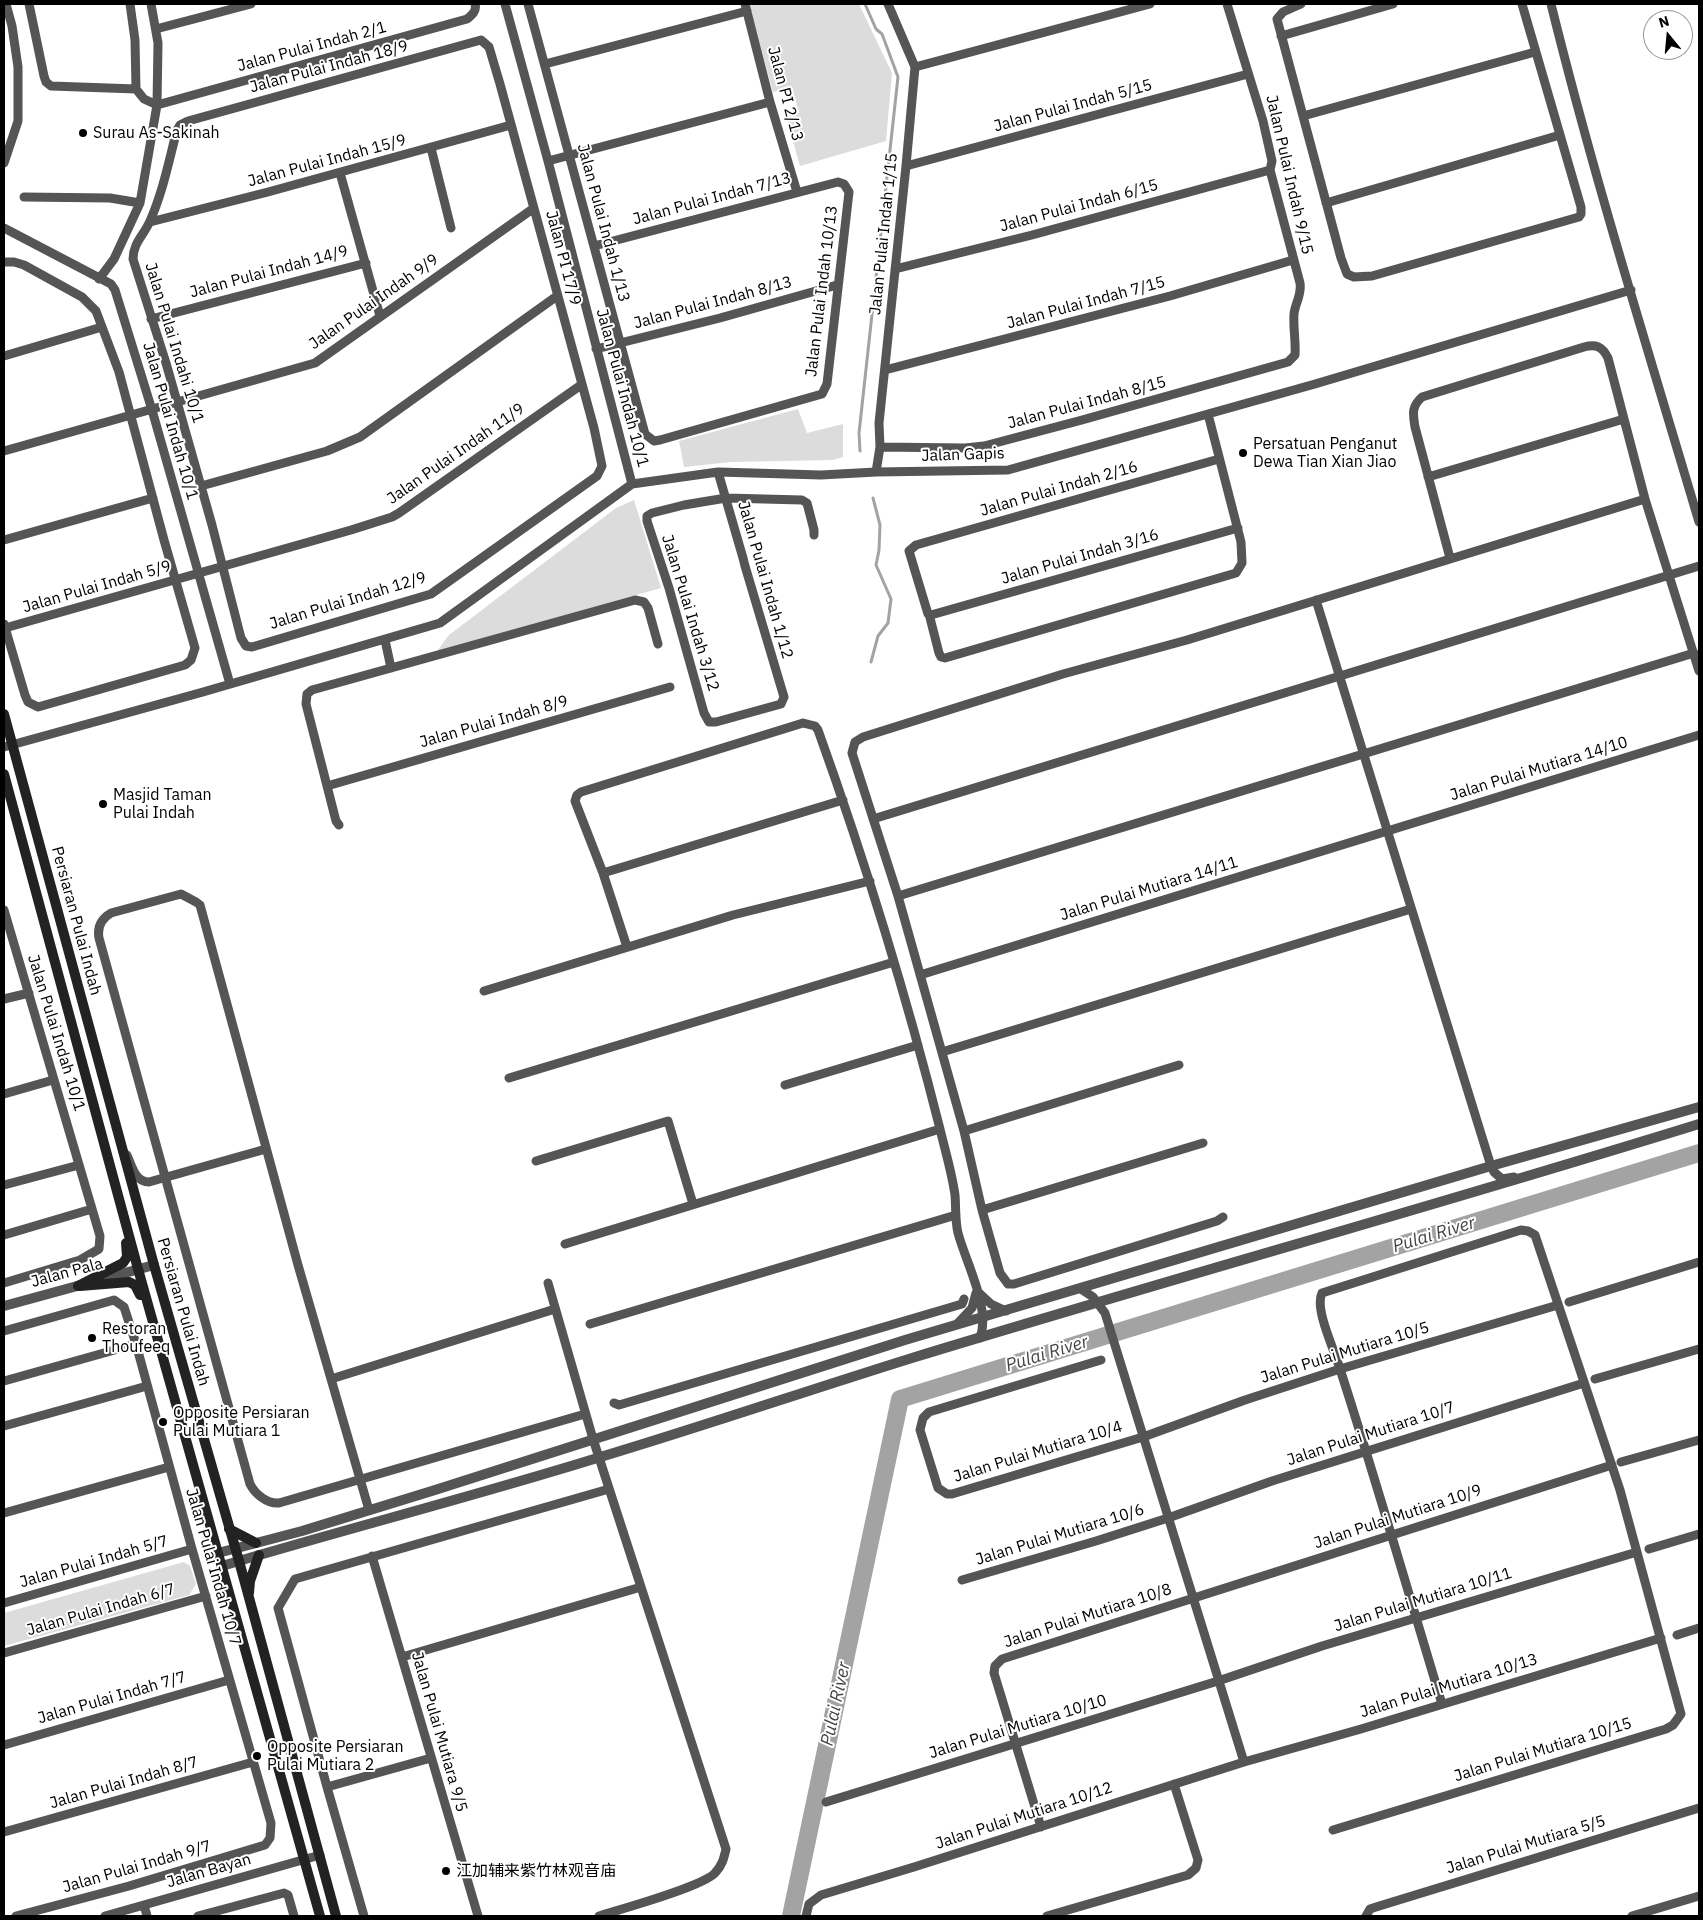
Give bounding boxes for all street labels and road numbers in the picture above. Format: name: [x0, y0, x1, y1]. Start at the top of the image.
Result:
street label: Jalan Pulai Indah 2/1: [235, 18, 389, 76]
street label: Jalan Pulai Indah 18/9: [248, 37, 410, 97]
street label: Jalan PI 2/13: [763, 45, 807, 143]
street label: Jalan Pulai Indah 5/15: [992, 76, 1154, 136]
street label: Jalan Pulai Indah 9/15: [1261, 93, 1317, 257]
street label: Jalan Pulai Indah 15/9: [246, 131, 408, 191]
street label: Jalan Pulai Indah 1/13: [573, 142, 633, 304]
street label: Jalan Pulai Indah 1/15: [866, 152, 902, 316]
street label: Jalan Pulai Indah 7/13: [631, 169, 793, 229]
street label: Jalan Pulai Indah 6/15: [998, 176, 1160, 236]
street label: Jalan Pulai Indah 10/13: [802, 204, 842, 378]
street label: Jalan PI 17/9: [541, 209, 585, 307]
street label: Jalan Pulai Indah 14/9: [188, 242, 350, 302]
street label: Jalan Pulai Indah 9/9: [306, 250, 442, 354]
street label: Jalan Pulai Indahi 10/1: [140, 260, 208, 426]
street label: Jalan Pulai Indah 8/13: [632, 273, 794, 333]
street label: Jalan Pulai Indah 7/15: [1005, 273, 1167, 333]
street label: Jalan Pulai Indah 10/1: [592, 307, 652, 469]
street label: Jalan Pulai Indah 10/1: [138, 340, 202, 502]
street label: Jalan Pulai Indah 8/15: [1006, 373, 1168, 433]
street label: Jalan Pulai Indah 11/9: [384, 399, 528, 509]
street label: Jalan Gapis: [921, 444, 1005, 466]
street label: Jalan Pulai Indah 2/16: [978, 457, 1140, 521]
street label: Jalan Pulai Indah 1/12: [733, 499, 797, 661]
street label: Jalan Pulai Indah 3/16: [999, 525, 1161, 589]
street label: Jalan Pulai Indah 3/12: [657, 532, 723, 694]
street label: Jalan Pulai Indah 5/9: [21, 557, 173, 617]
street label: Jalan Pulai Indah 12/9: [267, 568, 429, 634]
street label: Jalan Pulai Indah 8/9: [418, 692, 570, 752]
street label: Jalan Pulai Mutiara 14/10: [1448, 733, 1630, 805]
street label: Persiaran Pulai Indah: [47, 844, 105, 998]
street label: Jalan Pulai Mutiara 14/11: [1058, 853, 1240, 925]
street label: Jalan Pulai Indah 10/1: [23, 952, 89, 1114]
street label: Persiaran Pulai Indah: [153, 1236, 213, 1388]
street label: Jalan Pala: [29, 1254, 105, 1292]
street label: Jalan Pulai Mutiara 10/5: [1258, 1318, 1432, 1388]
street label: Jalan Pulai Mutiara 10/7: [1285, 1398, 1457, 1470]
street label: Jalan Pulai Mutiara 10/4: [951, 1417, 1125, 1487]
street label: Jalan Pulai Mutiara 10/9: [1312, 1481, 1484, 1553]
street label: Jalan Pulai Indah 10/7: [181, 1486, 245, 1648]
street label: Jalan Pulai Mutiara 10/6: [973, 1500, 1147, 1570]
street label: Jalan Pulai Indah 5/7: [18, 1532, 170, 1592]
street label: Jalan Pulai Mutiara 10/11: [1332, 1564, 1514, 1636]
street label: Jalan Pulai Indah 6/7: [25, 1580, 177, 1640]
street label: Jalan Pulai Mutiara 10/8: [1002, 1580, 1174, 1652]
street label: Jalan Pulai Mutiara 9/5: [407, 1650, 471, 1814]
street label: Jalan Pulai Mutiara 10/13: [1358, 1650, 1540, 1722]
street label: Jalan Pulai Indah 7/7: [36, 1668, 188, 1728]
street label: Jalan Pulai Mutiara 10/10: [927, 1691, 1109, 1763]
street label: Jalan Pulai Mutiara 10/15: [1452, 1714, 1634, 1786]
street label: Jalan Pulai Indah 8/7: [48, 1753, 200, 1813]
street label: Jalan Pulai Mutiara 10/12: [933, 1778, 1115, 1854]
street label: Jalan Pulai Mutiara 5/5: [1444, 1812, 1608, 1878]
street label: Jalan Pulai Indah 9/7: [61, 1837, 213, 1897]
street label: Jalan Bayan: [165, 1850, 253, 1892]

